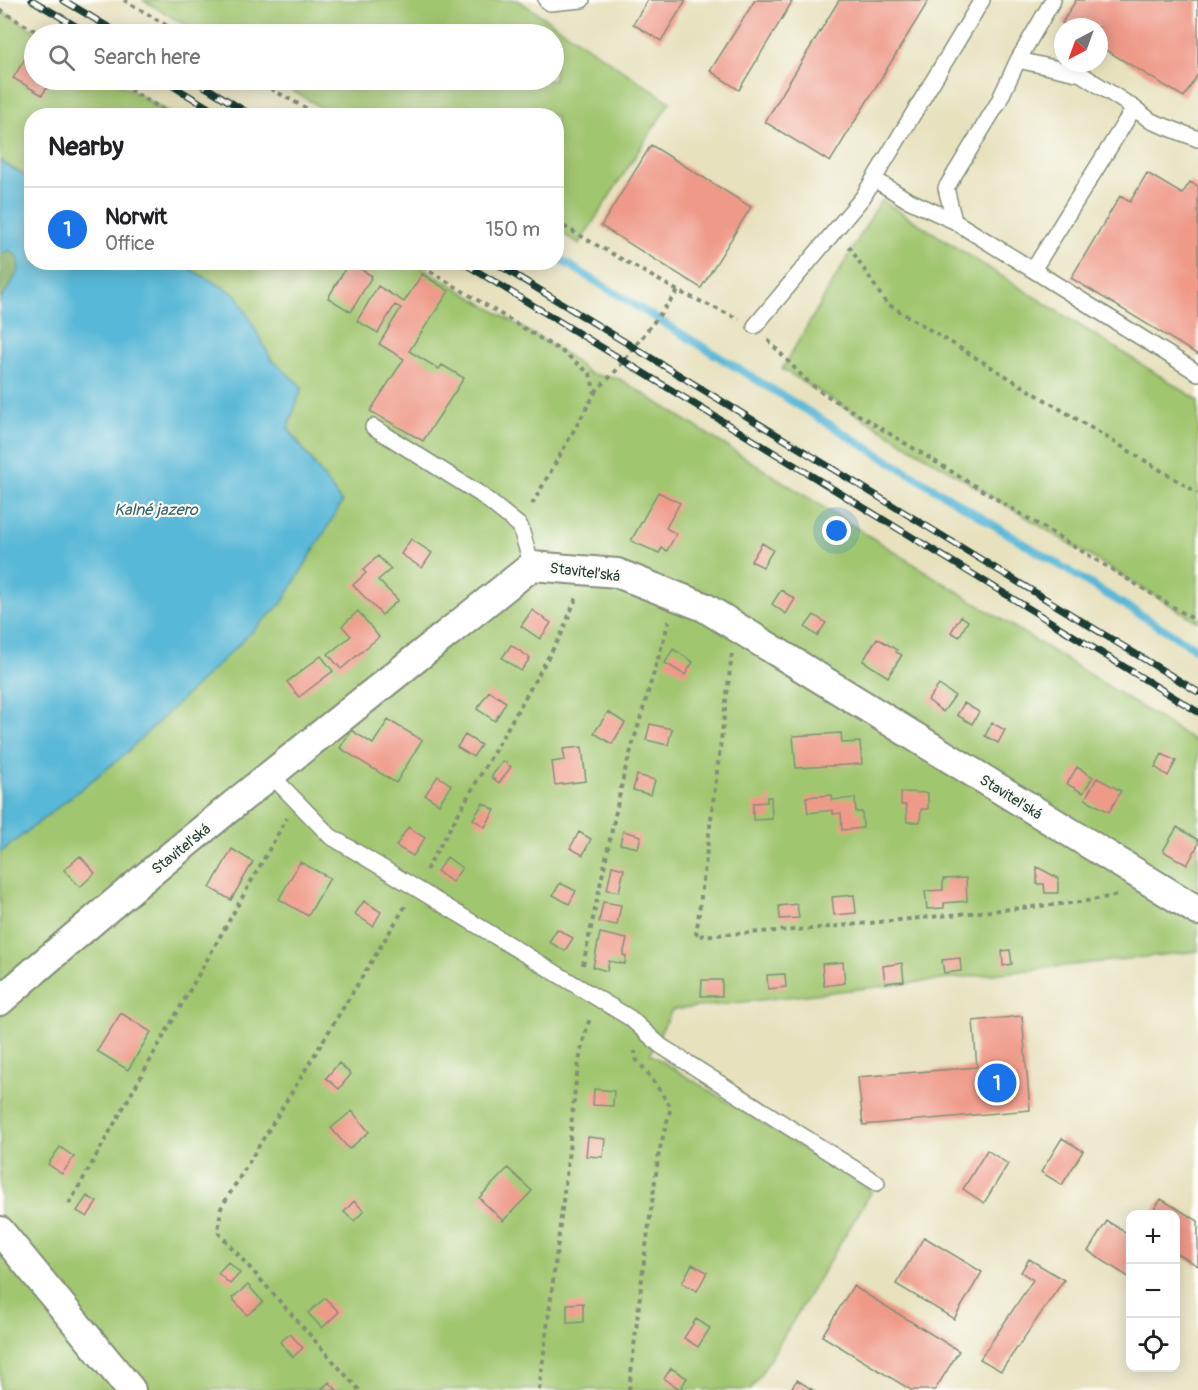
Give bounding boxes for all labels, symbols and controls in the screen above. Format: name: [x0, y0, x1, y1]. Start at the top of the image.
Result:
north arrow: [1054, 18, 1108, 72]
search box: [24, 24, 564, 90]
icon: search: [45, 41, 78, 74]
text: Search here: [93, 43, 200, 71]
text: Nearby: [48, 131, 124, 163]
text: Norwit: [105, 203, 167, 231]
text: 1: [64, 217, 71, 242]
text: 150 m: [486, 217, 540, 242]
text: Office: [105, 231, 154, 256]
water label: Kalné jazero: [114, 500, 199, 520]
your location: [822, 516, 851, 545]
street label: Staviteľská: [549, 559, 621, 586]
street label: Staviteľská: [976, 771, 1046, 824]
street label: Staviteľská: [148, 820, 215, 879]
pin: 1: [978, 1060, 1016, 1106]
map controls: [1126, 1210, 1180, 1372]
button: +: [1126, 1210, 1180, 1264]
button: −: [1126, 1264, 1180, 1318]
button: locate: [1126, 1318, 1180, 1372]

